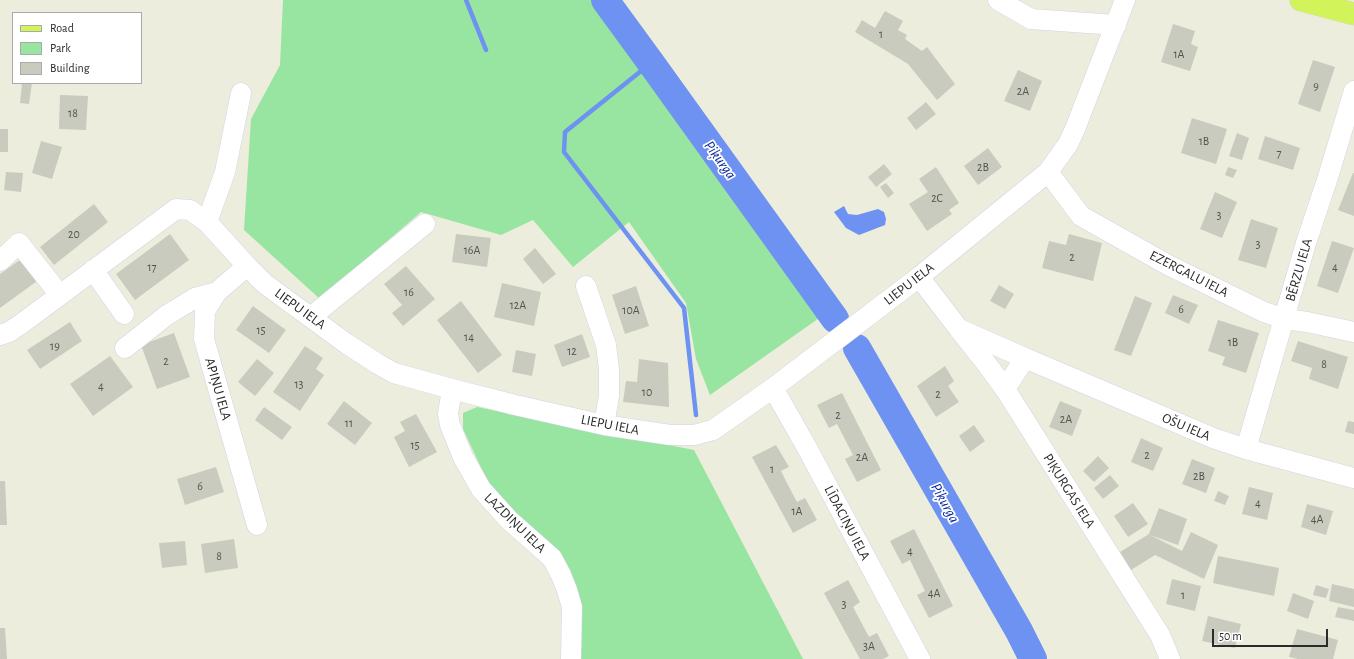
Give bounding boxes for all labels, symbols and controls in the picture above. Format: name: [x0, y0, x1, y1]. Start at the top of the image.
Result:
legend: [12, 12, 142, 84]
text: Road: [50, 22, 74, 34]
house number: 1: [879, 27, 883, 41]
text: Park: [50, 42, 71, 54]
house number: 1A: [1173, 47, 1185, 61]
text: Building: [50, 62, 90, 74]
house number: 9: [1313, 79, 1319, 93]
house number: 2A: [1017, 84, 1029, 98]
house number: 18: [68, 106, 78, 120]
house number: 1B: [1199, 134, 1209, 148]
water label: Piķurga: [700, 137, 740, 183]
house number: 7: [1276, 146, 1282, 160]
house number: 2B: [977, 160, 989, 174]
house number: 2C: [931, 191, 943, 205]
house number: 3: [1217, 208, 1221, 222]
house number: 20: [68, 227, 80, 241]
street label: BĒRZU IELA: [1282, 236, 1316, 304]
house number: 3: [1256, 237, 1260, 251]
house number: 16A: [464, 243, 480, 257]
street label: EZERGALU IELA: [1147, 247, 1231, 301]
house number: 2: [1069, 250, 1075, 264]
street label: LIEPU IELA: [881, 259, 937, 309]
house number: 17: [147, 260, 157, 274]
house number: 4: [1332, 260, 1338, 274]
street label: LIEPU IELA: [271, 285, 329, 333]
house number: 16: [404, 285, 414, 299]
house number: 12A: [510, 298, 526, 312]
house number: 6: [1178, 302, 1184, 316]
house number: 10A: [622, 303, 640, 317]
house number: 15: [256, 323, 266, 337]
house number: 14: [464, 330, 474, 344]
house number: 1B: [1228, 335, 1238, 349]
house number: 19: [50, 339, 60, 353]
house number: 12: [567, 344, 577, 358]
house number: 2: [163, 354, 169, 368]
street label: APIŅU IELA: [201, 356, 235, 422]
house number: 8: [1321, 357, 1327, 371]
house number: 13: [294, 377, 304, 391]
house number: 4: [98, 379, 104, 393]
house number: 10: [642, 385, 652, 399]
house number: 2: [935, 387, 941, 401]
house number: 2: [835, 408, 841, 422]
street label: OŠU IELA: [1159, 409, 1213, 445]
street label: LIEPU IELA: [579, 411, 641, 439]
house number: 2A: [1060, 412, 1072, 426]
house number: 11: [345, 416, 353, 430]
house number: 15: [410, 438, 420, 452]
house number: 2: [1144, 448, 1150, 462]
house number: 2A: [856, 450, 868, 464]
street label: PIĶURGAS IELA: [1039, 451, 1099, 531]
house number: 1: [770, 462, 774, 476]
house number: 2B: [1193, 469, 1205, 483]
house number: 6: [197, 479, 203, 493]
water label: Piķurga: [927, 480, 963, 526]
street label: LĪDACIŅU IELA: [820, 483, 874, 563]
street label: LAZDIŅU IELA: [481, 489, 549, 557]
house number: 4: [1255, 496, 1261, 510]
house number: 1A: [791, 504, 803, 518]
house number: 4A: [1311, 512, 1323, 526]
house number: 4: [907, 544, 913, 558]
house number: 8: [216, 549, 222, 563]
house number: 4A: [928, 586, 940, 600]
house number: 1: [1181, 588, 1185, 602]
house number: 3: [842, 597, 846, 611]
scale bar: [1214, 621, 1330, 647]
text: 50 m: [1219, 630, 1242, 642]
house number: 3A: [863, 639, 875, 653]

